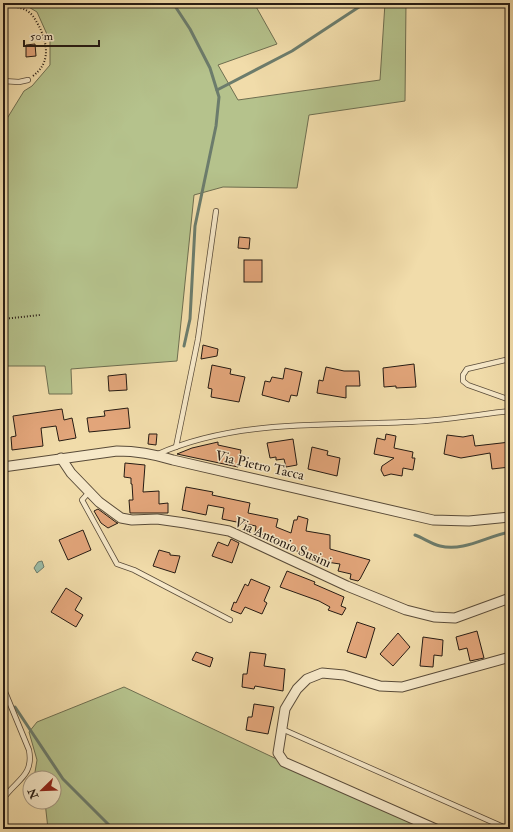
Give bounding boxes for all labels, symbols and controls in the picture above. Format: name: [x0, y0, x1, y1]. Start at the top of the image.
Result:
scale bar: [24, 22, 99, 48]
text: 50 m: [30, 29, 54, 44]
street label: Via Pietro Tacca: [214, 447, 306, 484]
street label: Via Antonio Susini: [232, 513, 334, 572]
north arrow: [22, 770, 62, 810]
text: N: [25, 786, 42, 802]

